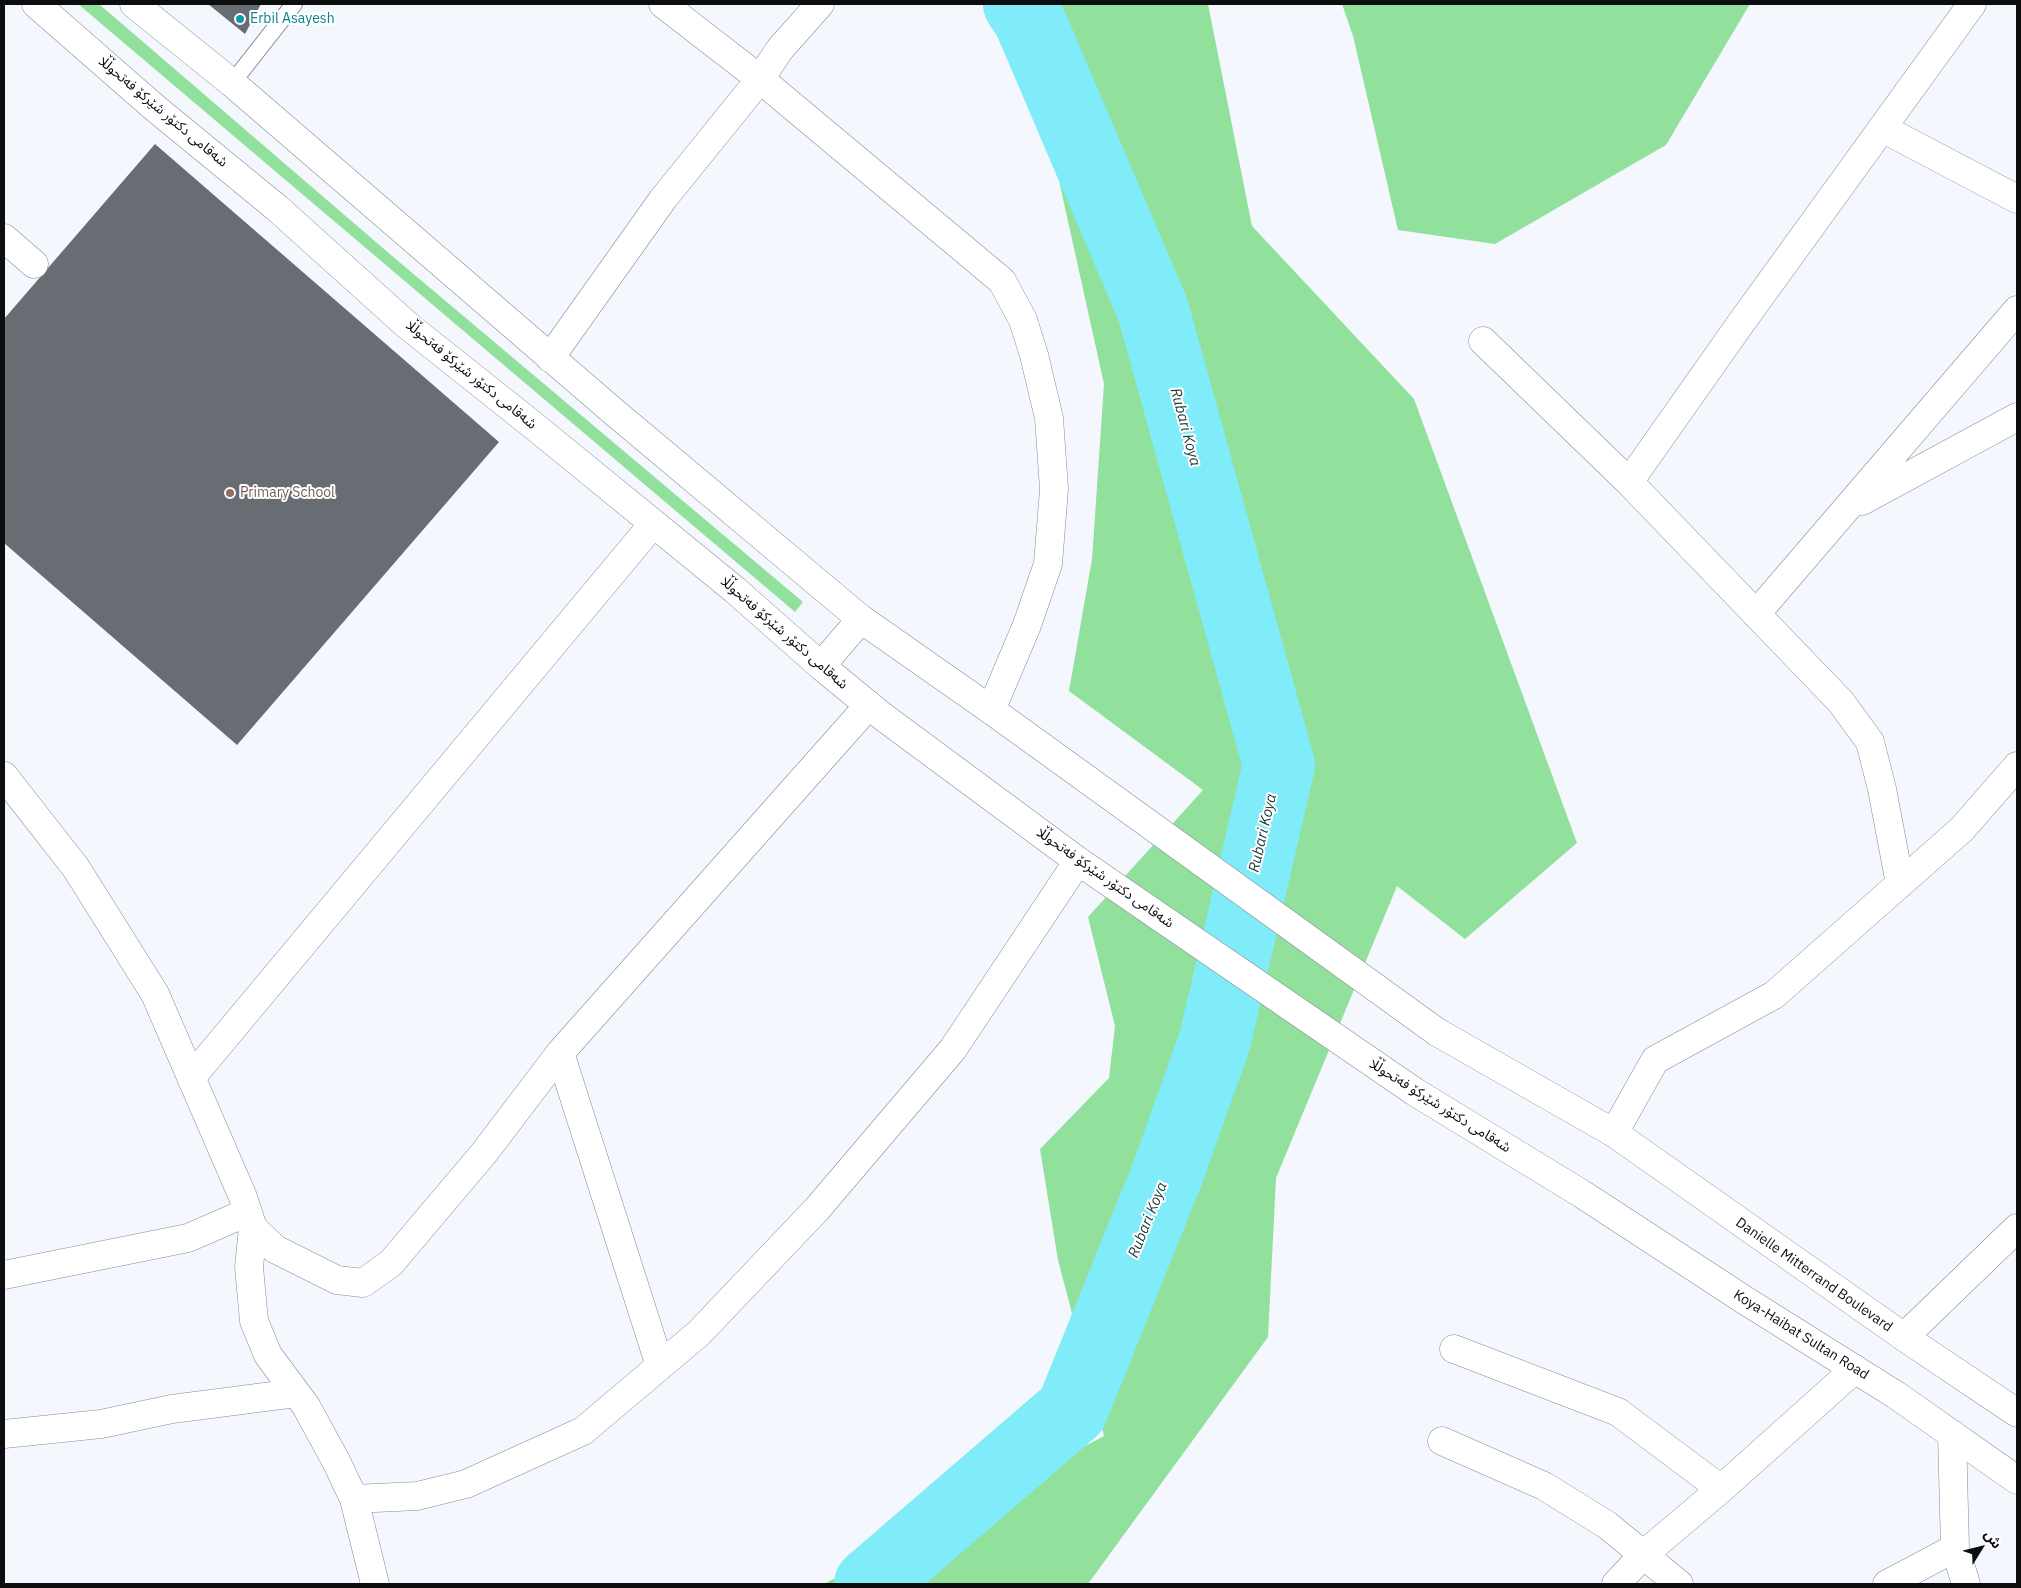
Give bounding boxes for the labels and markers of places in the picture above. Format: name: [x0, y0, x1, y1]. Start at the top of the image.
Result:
place label: Erbil Asayesh: [250, 11, 335, 27]
marker: Erbil Asayesh: [234, 13, 246, 25]
place label: Primary School: [240, 485, 335, 501]
marker: Primary School: [224, 487, 236, 499]

